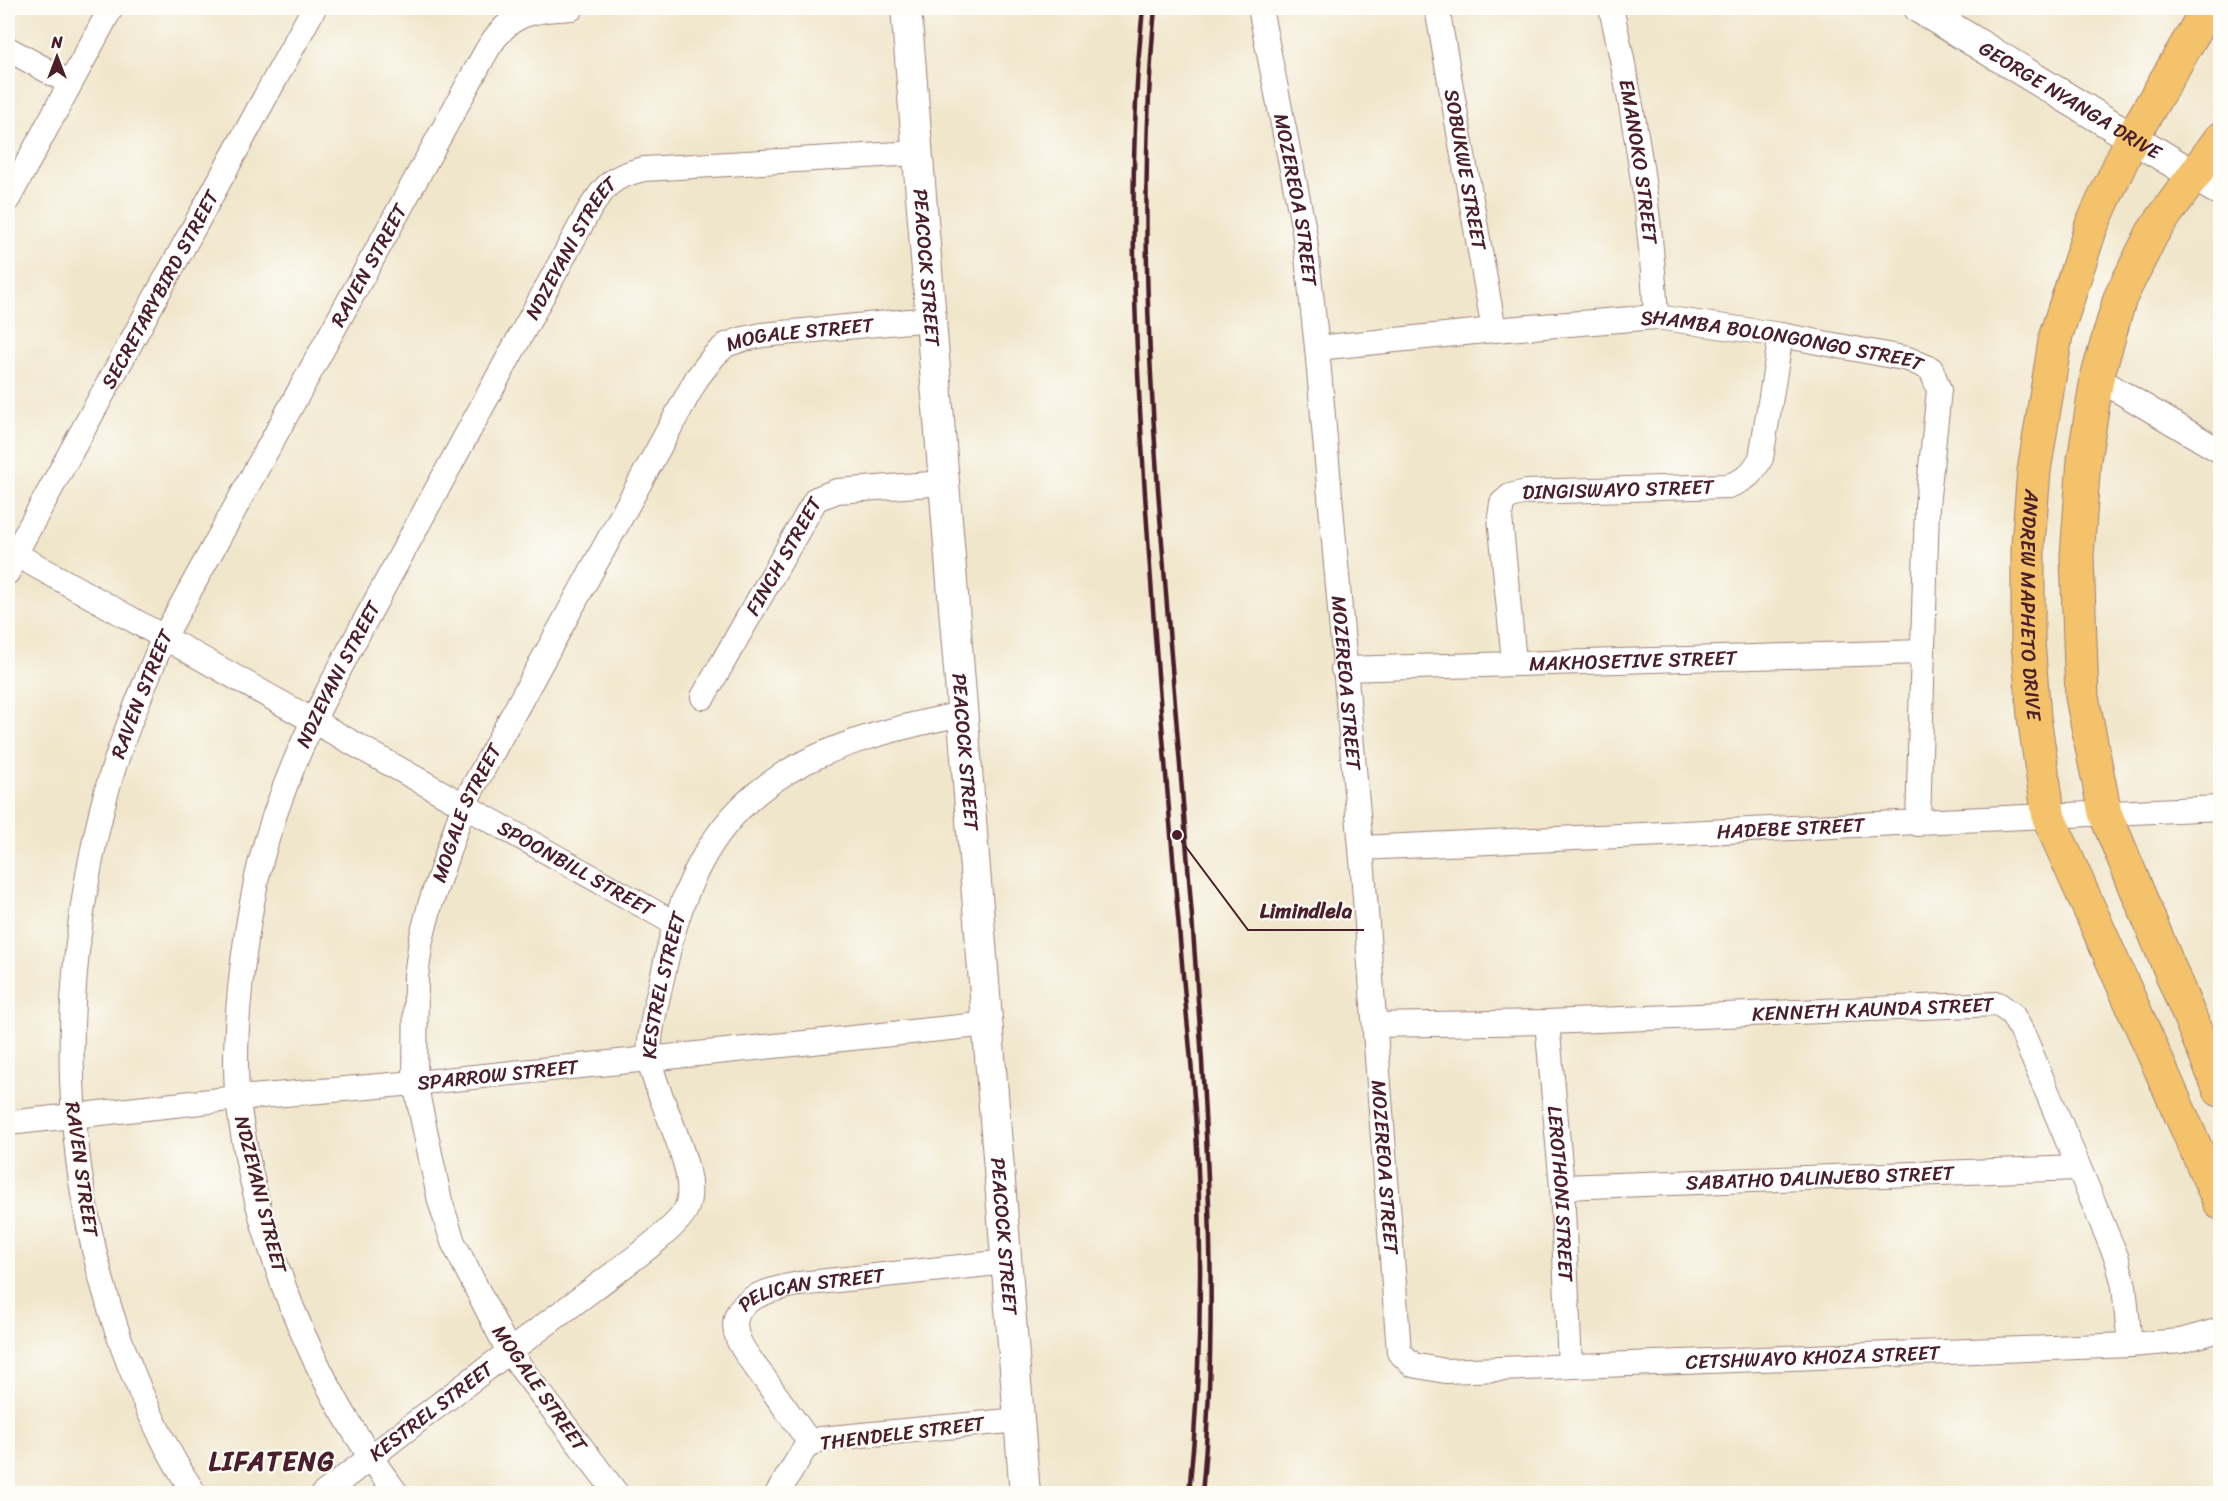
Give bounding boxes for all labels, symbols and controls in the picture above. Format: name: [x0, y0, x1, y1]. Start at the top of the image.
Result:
north arrow: [27, 27, 87, 87]
text: N: [50, 28, 63, 57]
street label: GEORGE NYANGA DRIVE: [1972, 31, 2170, 170]
street label: EMANOKO STREET: [1608, 76, 1668, 247]
street label: SOBUKWE STREET: [1434, 86, 1497, 254]
street label: MOZEREOA STREET: [1263, 110, 1327, 289]
street label: NDZEYANI STREET: [515, 167, 626, 326]
street label: SECRETARYBIRD STREET: [92, 182, 230, 396]
street label: PEACOCK STREET: [903, 187, 950, 348]
street label: RAVEN STREET: [321, 196, 418, 333]
street label: SHAMBA BOLONGONGO STREET: [1639, 300, 1930, 382]
street label: MOGALE STREET: [721, 307, 877, 362]
street label: DINGISWAYO STREET: [1522, 469, 1716, 510]
street label: ANDREW MAPHETO DRIVE: [2010, 487, 2051, 724]
street label: FINCH STREET: [736, 489, 832, 622]
street label: NDZEYANI STREET: [286, 594, 391, 754]
street label: MOZEREOA STREET: [1321, 594, 1371, 773]
street label: RAVEN STREET: [101, 622, 184, 764]
street label: MAKHOSETIVE STREET: [1529, 640, 1739, 682]
street label: PEACOCK STREET: [941, 672, 989, 833]
street label: MOGALE STREET: [422, 736, 513, 887]
street label: HADEBE STREET: [1716, 807, 1867, 849]
street label: SPOONBILL STREET: [491, 810, 662, 928]
callout: Limindlela: [1248, 891, 1364, 930]
text: Limindlela: [1260, 892, 1353, 930]
street label: KESTREL STREET: [632, 906, 697, 1059]
street label: KENNETH KAUNDA STREET: [1751, 987, 1995, 1032]
street label: SPARROW STREET: [416, 1049, 581, 1101]
street label: MOZEREOA STREET: [1361, 1079, 1409, 1257]
street label: RAVEN STREET: [55, 1099, 109, 1241]
street label: LEROTHONI STREET: [1537, 1104, 1583, 1283]
street label: NDZEYANI STREET: [224, 1112, 297, 1277]
street label: PEACOCK STREET: [980, 1156, 1028, 1317]
street label: SABATHO DALINJEBO STREET: [1685, 1156, 1956, 1200]
street label: PELICAN STREET: [729, 1258, 887, 1321]
street label: MOGALE STREET: [483, 1317, 598, 1461]
street label: CETSHWAYO KHOZA STREET: [1685, 1335, 1942, 1380]
street label: KESTREL STREET: [361, 1352, 502, 1471]
street label: THENDELE STREET: [818, 1406, 987, 1461]
district label: LIFATENG: [209, 1438, 335, 1484]

